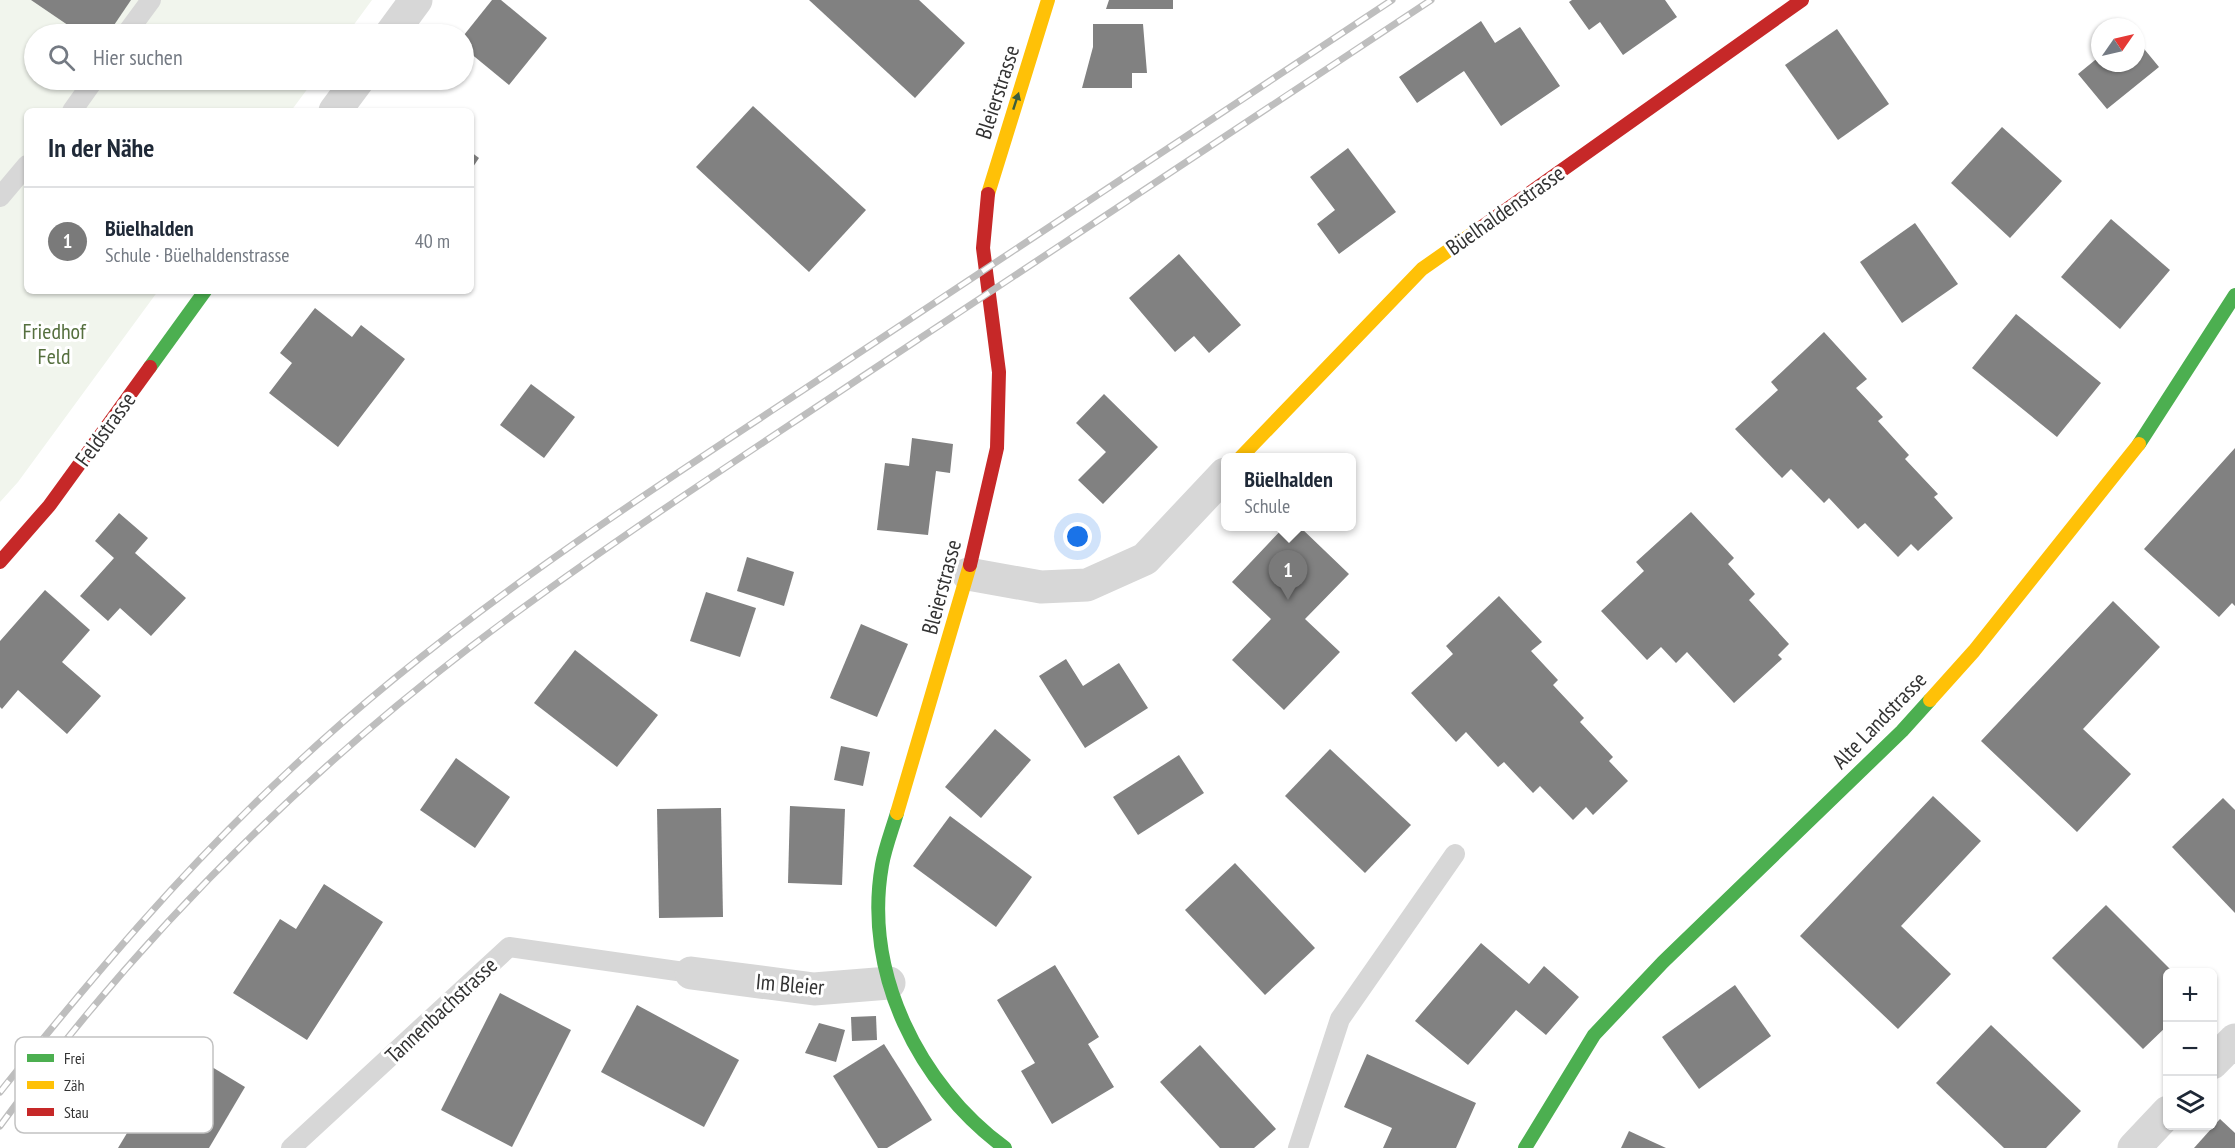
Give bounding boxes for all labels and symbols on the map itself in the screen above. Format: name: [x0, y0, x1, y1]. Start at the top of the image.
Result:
north arrow: [2091, 18, 2145, 72]
street label: Bleierstrasse: [969, 42, 1025, 142]
one-way arrow: [1012, 92, 1021, 110]
street label: Büelhaldenstrasse: [1440, 159, 1570, 261]
park label: Friedhof Feld: [22, 317, 87, 370]
street label: Feldstrasse: [69, 386, 141, 472]
your location: [1063, 522, 1092, 551]
street label: Bleierstrasse: [915, 537, 967, 637]
pin: 1: [1268, 550, 1308, 600]
street label: Alte Landstrasse: [1826, 666, 1932, 774]
street label: Tannenbachstrasse: [379, 951, 503, 1069]
street label: Im Bleier: [755, 967, 825, 1001]
legend: [15, 1037, 213, 1133]
text: Frei: [64, 1048, 85, 1068]
text: Zäh: [64, 1075, 84, 1095]
text: Stau: [64, 1102, 89, 1122]

